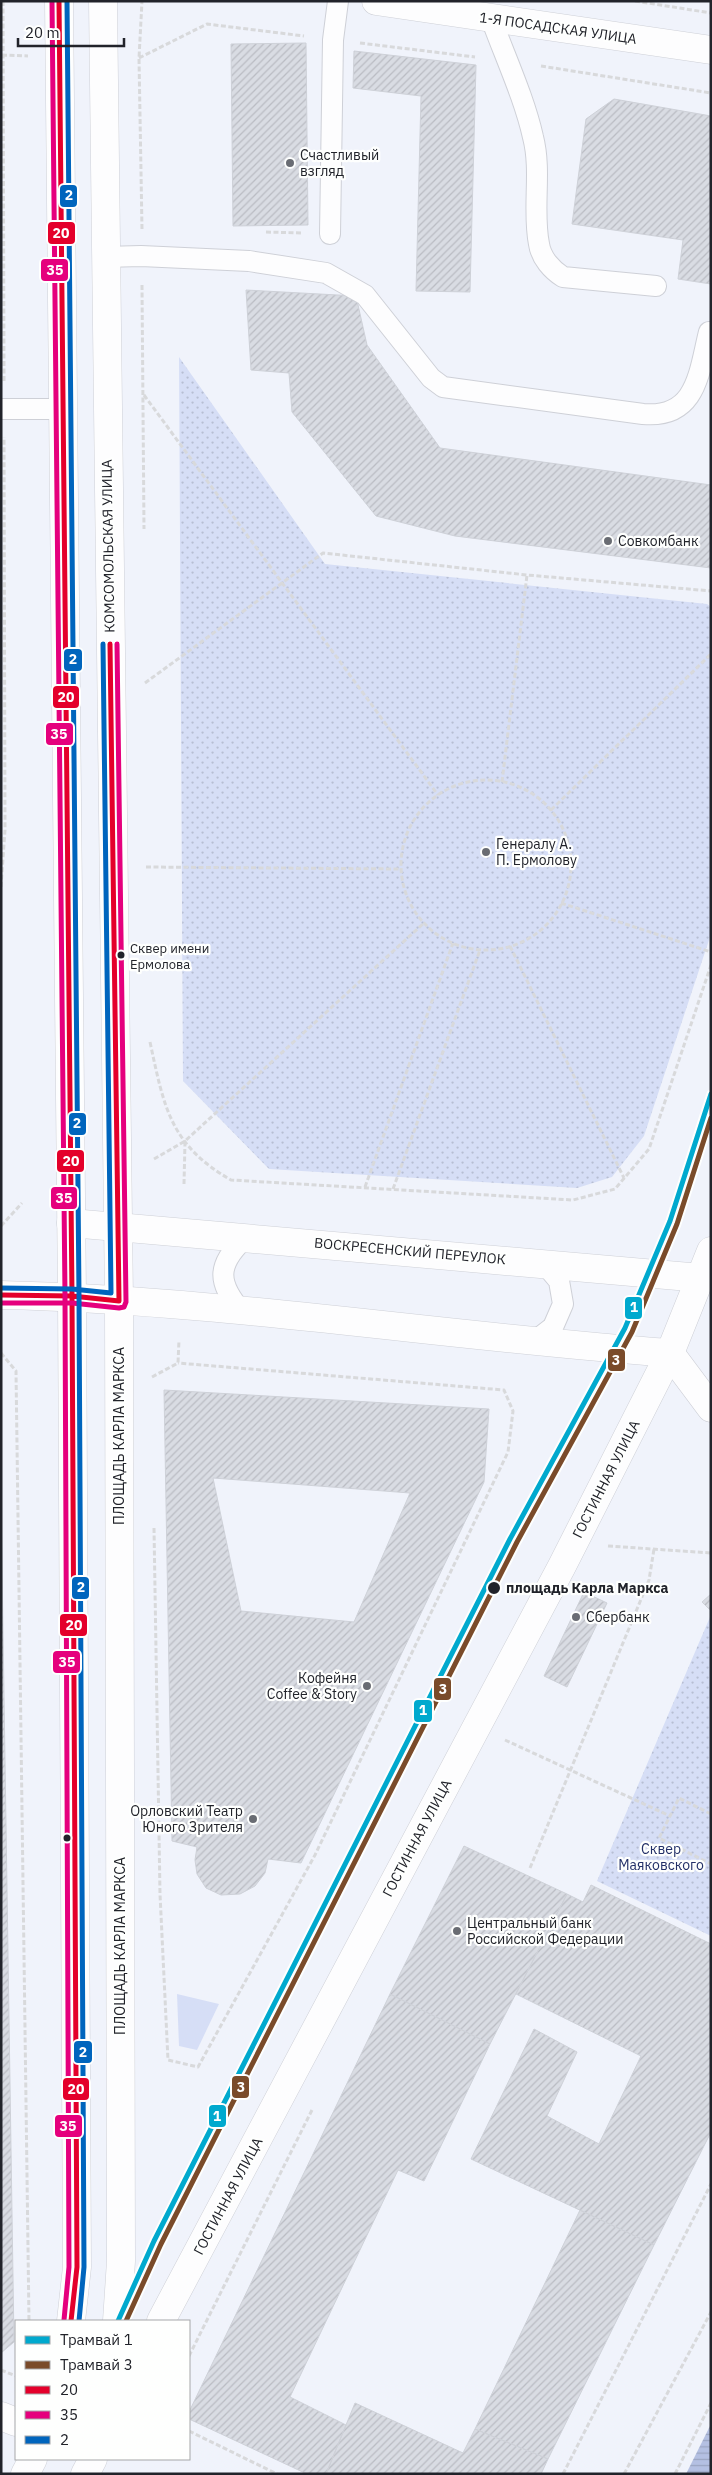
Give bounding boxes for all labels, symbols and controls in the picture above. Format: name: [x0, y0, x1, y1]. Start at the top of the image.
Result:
street label: 1-Я ПОСАДСКАЯ УЛИЦА: [478, 8, 638, 48]
scale bar: [18, 15, 124, 47]
text: 20 m: [25, 23, 60, 42]
place label: Счастливый взгляд: [300, 146, 379, 180]
marker: Счастливый взгляд: [284, 157, 296, 169]
line badge: 2: [59, 184, 78, 208]
text: 2: [65, 186, 73, 204]
line badge: 20: [47, 221, 76, 245]
text: 20: [53, 224, 69, 242]
line badge: 35: [40, 258, 69, 282]
text: 35: [47, 261, 63, 279]
street label: КОМСОМОЛЬСКАЯ УЛИЦА: [97, 459, 119, 633]
place label: Совкомбанк: [618, 532, 699, 550]
marker: Совкомбанк: [602, 535, 614, 547]
line badge: 2: [63, 648, 83, 672]
text: 2: [69, 650, 77, 668]
line badge: 20: [52, 685, 80, 709]
text: 20: [58, 688, 74, 706]
line badge: 35: [45, 722, 74, 746]
text: 35: [51, 725, 67, 743]
place label: Генералу А. П. Ермолову: [496, 835, 577, 869]
marker: Генералу А. П. Ермолову: [480, 846, 492, 858]
place label: Сквер имени Ермолова: [130, 940, 209, 973]
marker: Сквер имени Ермолова: [116, 950, 126, 960]
line badge: 2: [68, 1112, 87, 1136]
text: 2: [73, 1114, 81, 1132]
line badge: 20: [56, 1149, 85, 1173]
text: 20: [63, 1152, 79, 1170]
line badge: 35: [50, 1186, 78, 1210]
text: 35: [56, 1189, 72, 1207]
street label: ВОСКРЕСЕНСКИЙ ПЕРЕУЛОК: [313, 1233, 507, 1268]
line badge: 1: [624, 1296, 643, 1320]
text: 1: [630, 1298, 639, 1316]
street label: ПЛОЩАДЬ КАРЛА МАРКСА: [110, 1347, 128, 1525]
line badge: 3: [607, 1348, 626, 1372]
text: 3: [612, 1351, 620, 1369]
street label: ГОСТИННАЯ УЛИЦА: [568, 1417, 644, 1541]
line badge: 2: [71, 1576, 90, 1600]
text: 2: [77, 1578, 85, 1596]
place label: площадь Карла Маркса: [506, 1579, 669, 1597]
marker: площадь Карла Маркса: [486, 1580, 502, 1596]
place label: Сбербанк: [586, 1608, 650, 1626]
marker: Сбербанк: [570, 1611, 582, 1623]
line badge: 20: [59, 1613, 88, 1637]
text: 20: [66, 1616, 82, 1634]
line badge: 35: [52, 1650, 81, 1674]
text: 35: [59, 1653, 75, 1671]
place label: Кофейня Coffee & Story: [267, 1669, 357, 1703]
line badge: 3: [433, 1677, 452, 1701]
marker: Кофейня Coffee & Story: [361, 1680, 373, 1692]
text: 3: [439, 1680, 447, 1698]
line badge: 1: [413, 1699, 433, 1723]
text: 1: [419, 1701, 428, 1719]
street label: ГОСТИННАЯ УЛИЦА: [378, 1776, 456, 1900]
place label: Орловский Театр Юного Зрителя: [130, 1802, 243, 1836]
marker: Орловский Театр Юного Зрителя: [247, 1813, 259, 1825]
unlabelled marker: [62, 1833, 72, 1843]
park label: Сквер Маяковского: [618, 1840, 704, 1874]
street label: ПЛОЩАДЬ КАРЛА МАРКСА: [111, 1857, 129, 2035]
place label: Центральный банк Российской Федерации: [467, 1914, 623, 1948]
marker: Центральный банк Российской Федерации: [451, 1925, 463, 1937]
line badge: 2: [73, 2040, 93, 2064]
text: 2: [79, 2043, 87, 2061]
line badge: 3: [231, 2075, 250, 2099]
line badge: 20: [62, 2077, 90, 2101]
text: 3: [237, 2078, 245, 2096]
text: 20: [68, 2080, 84, 2098]
line badge: 1: [208, 2104, 227, 2128]
text: 1: [213, 2107, 222, 2125]
line badge: 35: [54, 2114, 83, 2138]
text: 35: [60, 2117, 76, 2135]
street label: ГОСТИННАЯ УЛИЦА: [189, 2134, 267, 2258]
legend: [15, 2320, 190, 2460]
text: Трамвай 1: [60, 2330, 133, 2349]
text: Трамвай 3: [60, 2355, 133, 2374]
text: 20: [60, 2380, 78, 2399]
text: 35: [60, 2405, 78, 2424]
text: 2: [60, 2430, 69, 2449]

